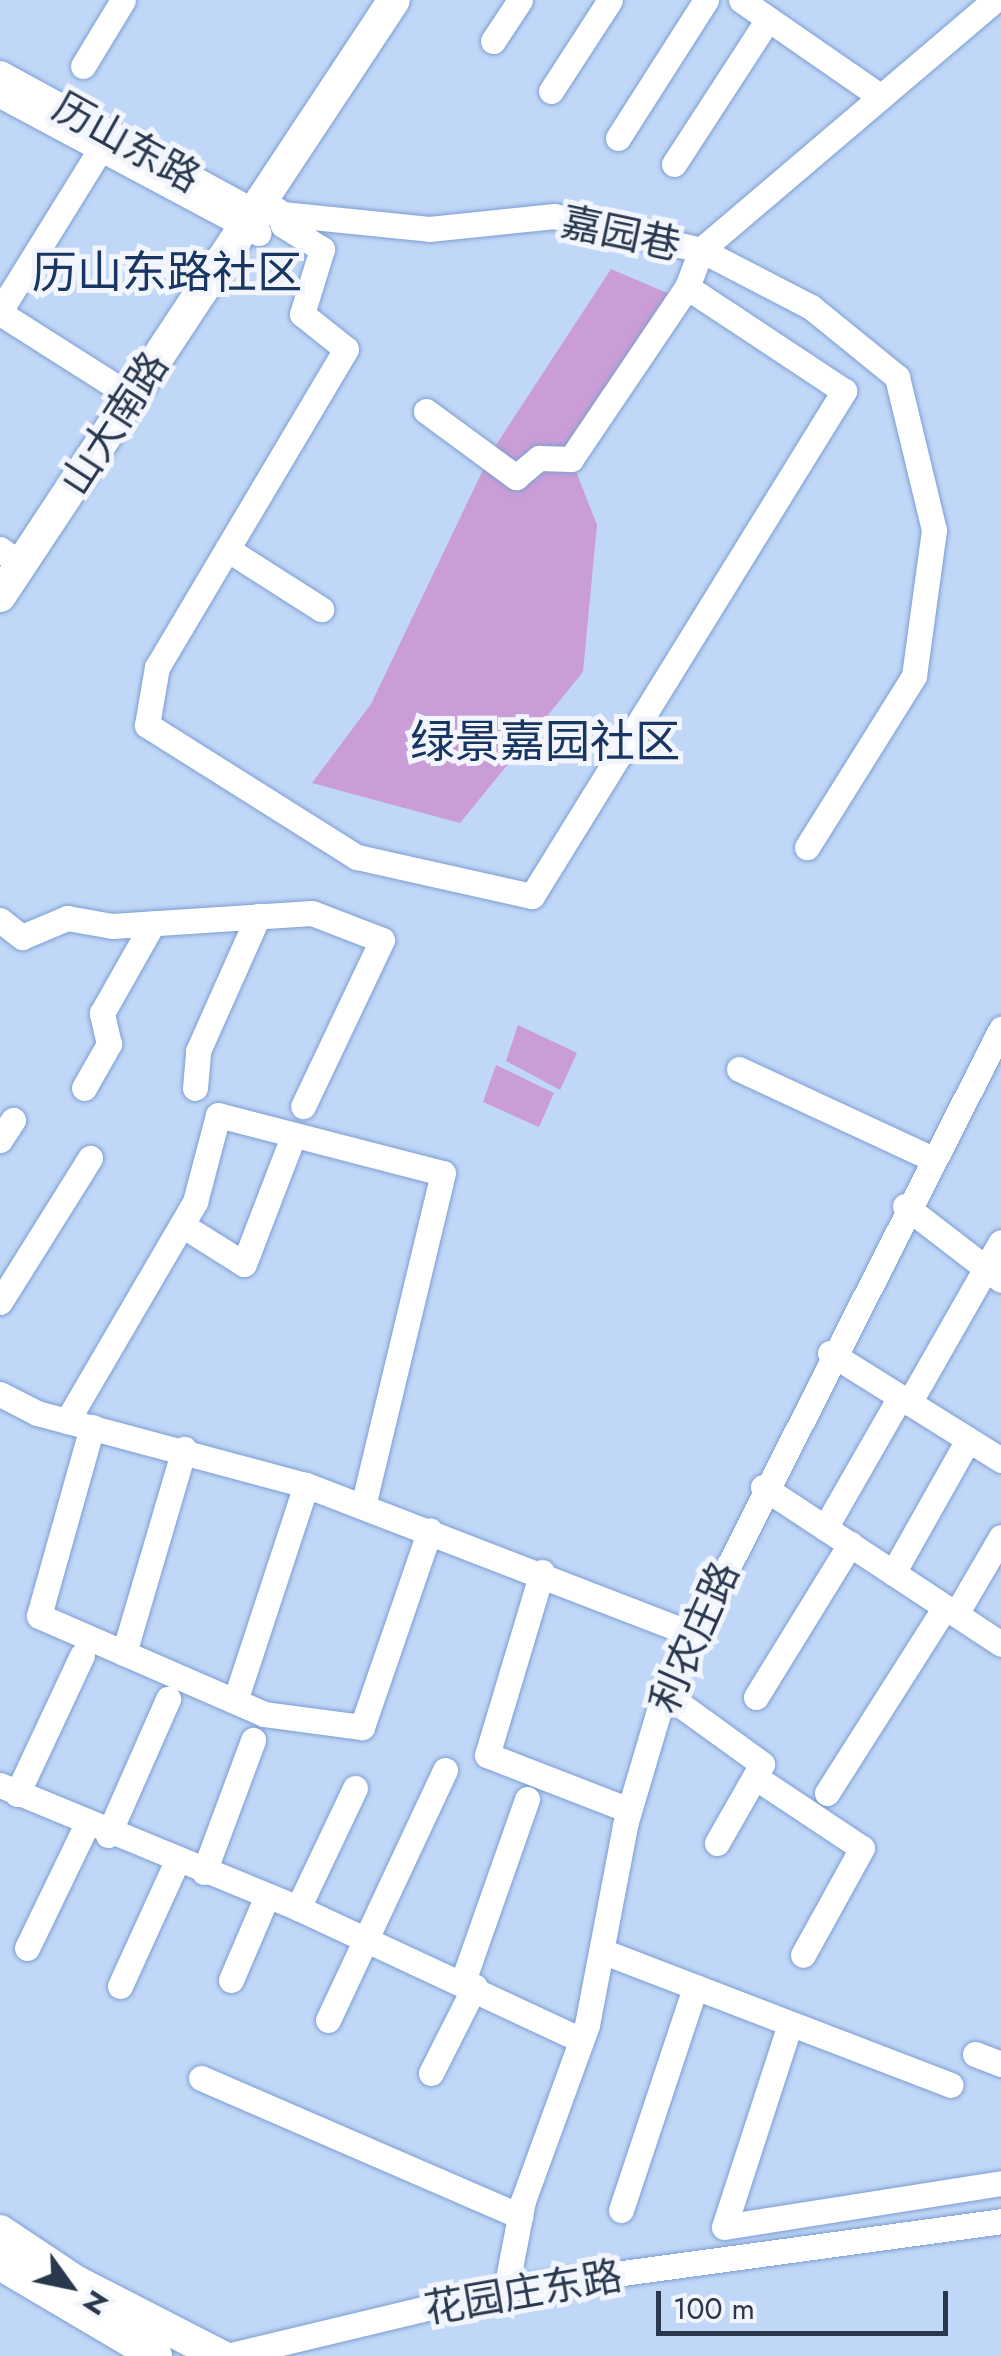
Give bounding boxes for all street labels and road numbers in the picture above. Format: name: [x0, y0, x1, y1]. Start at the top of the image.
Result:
street label: 历山东路: [45, 82, 209, 202]
street label: 嘉园巷: [557, 197, 685, 269]
street label: 山大南路: [50, 343, 178, 503]
street label: 利农庄路: [640, 1554, 748, 1720]
street label: 花园庄东路: [420, 2251, 626, 2333]

